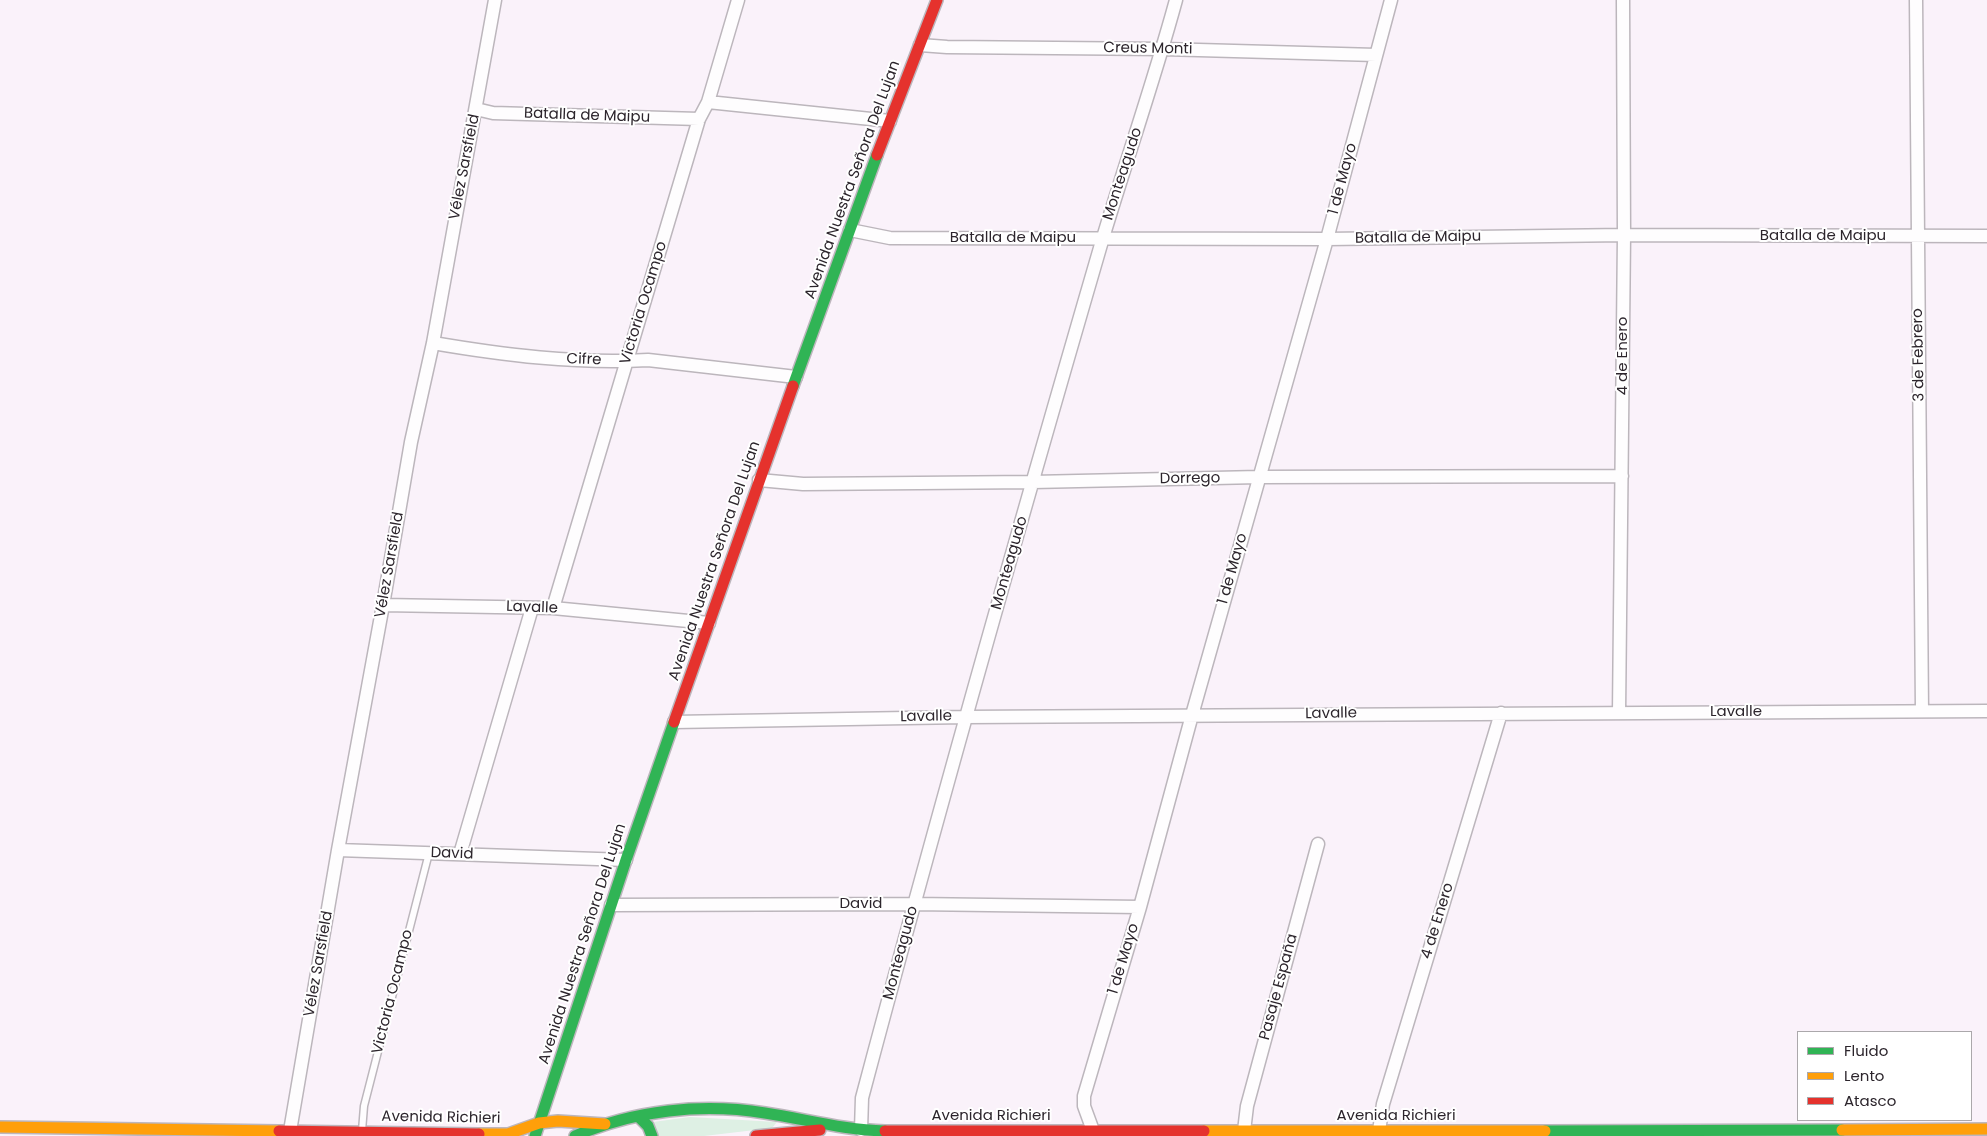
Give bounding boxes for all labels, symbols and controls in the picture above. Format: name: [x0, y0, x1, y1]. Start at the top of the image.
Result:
street label: Creus Monti: [1103, 39, 1193, 59]
street label: Avenida Nuestra Señora Del Lujan: [801, 58, 905, 302]
street label: Batalla de Maipu: [524, 105, 650, 127]
street label: Vélez Sarsfield: [446, 113, 484, 221]
street label: Monteagudo: [1100, 125, 1146, 223]
street label: 1 de Mayo: [1325, 141, 1361, 217]
street label: Batalla de Maipu: [1760, 227, 1886, 245]
street label: Batalla de Maipu: [1355, 228, 1481, 248]
street label: Batalla de Maipu: [950, 229, 1076, 247]
street label: Victoria Ocampo: [617, 239, 671, 367]
street label: 3 de Febrero: [1909, 308, 1929, 402]
street label: 4 de Enero: [1614, 317, 1632, 395]
street label: Cifre: [566, 350, 602, 370]
street label: Avenida Nuestra Señora Del Lujan: [665, 439, 765, 683]
street label: Dorrego: [1160, 469, 1220, 489]
street label: Vélez Sarsfield: [372, 511, 408, 619]
street label: Monteagudo: [988, 514, 1032, 612]
street label: 1 de Mayo: [1214, 531, 1252, 607]
street label: Lavalle: [506, 598, 558, 618]
street label: Lavalle: [1710, 703, 1762, 721]
street label: Lavalle: [1305, 705, 1357, 723]
street label: Lavalle: [900, 708, 952, 726]
street label: Avenida Nuestra Señora Del Lujan: [535, 821, 631, 1067]
street label: David: [430, 844, 474, 864]
street label: 4 de Enero: [1418, 881, 1458, 961]
street label: David: [840, 895, 882, 913]
street label: Monteagudo: [880, 904, 922, 1002]
street label: Vélez Sarsfield: [301, 910, 337, 1018]
street label: 1 de Mayo: [1105, 921, 1143, 997]
street label: Victoria Ocampo: [369, 928, 417, 1056]
street label: Pasaje España: [1256, 932, 1302, 1042]
legend: [1797, 1031, 1972, 1121]
text: Fluido: [1844, 1040, 1888, 1061]
text: Lento: [1844, 1065, 1884, 1086]
text: Atasco: [1844, 1090, 1896, 1111]
street label: Avenida Richieri: [931, 1107, 1051, 1125]
street label: Avenida Richieri: [1336, 1107, 1456, 1125]
street label: Avenida Richieri: [381, 1108, 501, 1128]

